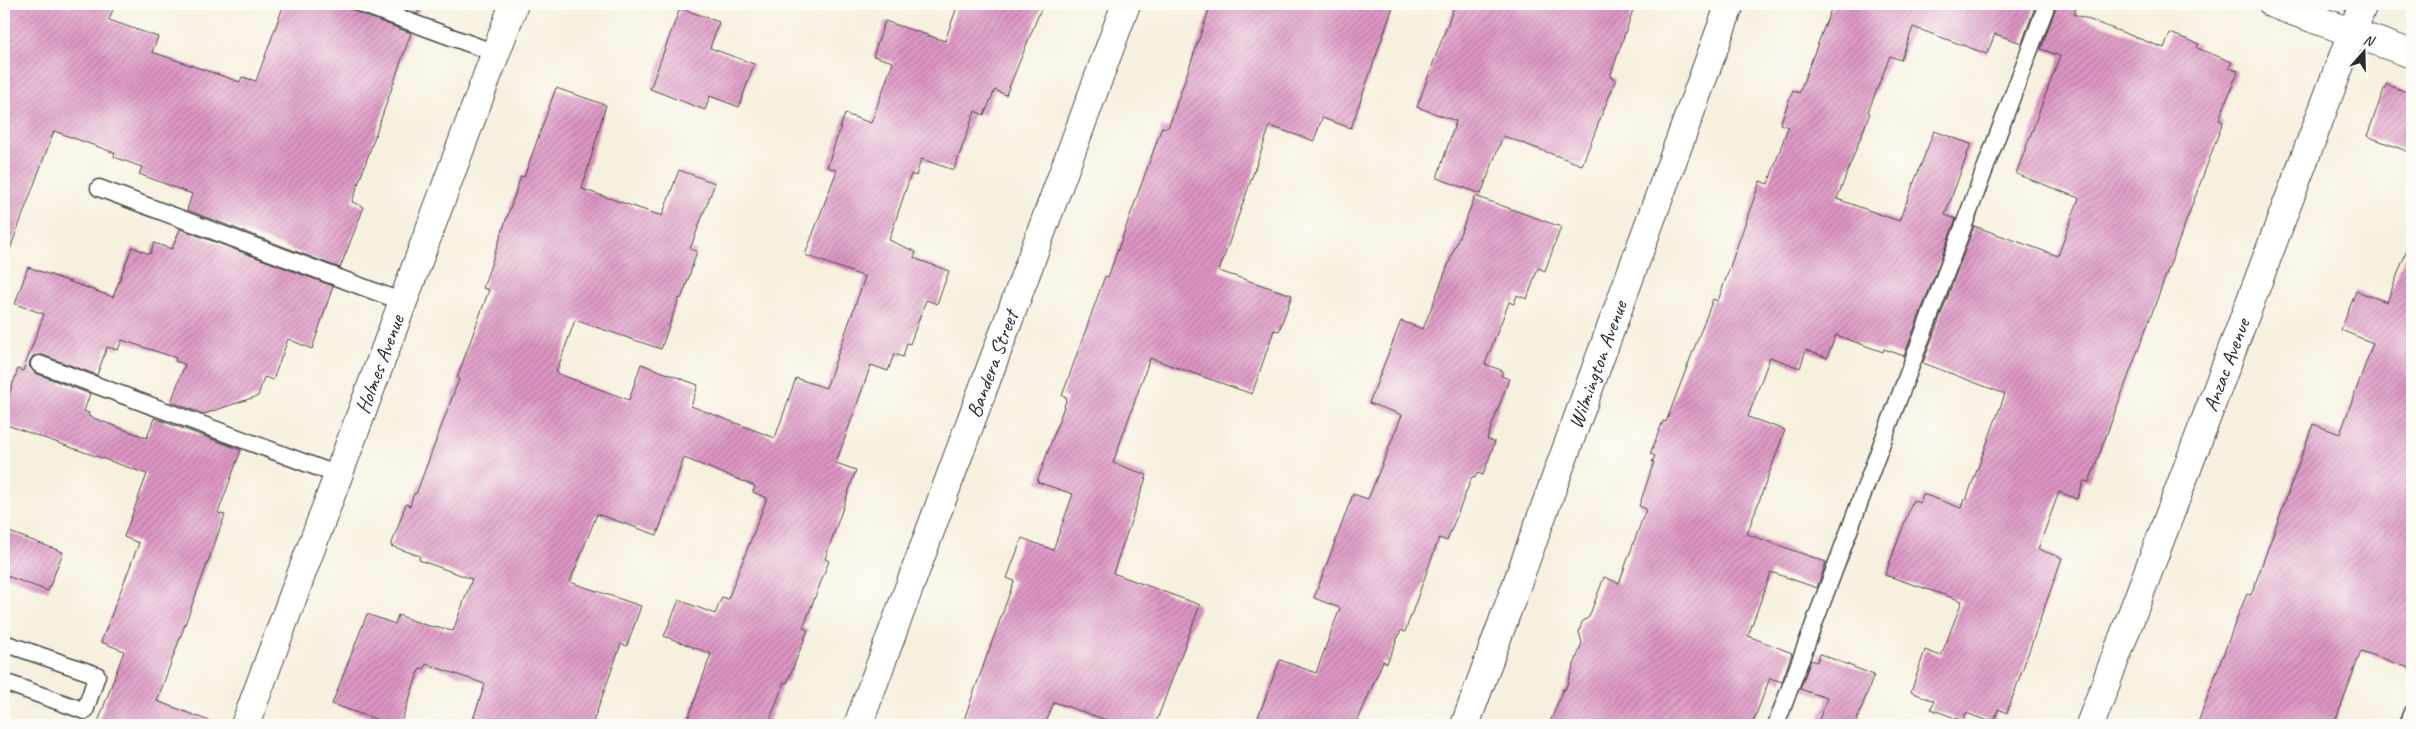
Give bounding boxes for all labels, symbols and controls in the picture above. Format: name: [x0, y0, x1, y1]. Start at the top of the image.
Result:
north arrow: [2338, 28, 2388, 78]
text: N: [2361, 31, 2377, 51]
street label: Wilmington Avenue: [1562, 296, 1633, 432]
street label: Bandera Street: [960, 304, 1025, 421]
street label: Holmes Avenue: [349, 310, 410, 417]
street label: Anzac Avenue: [2197, 313, 2256, 415]

